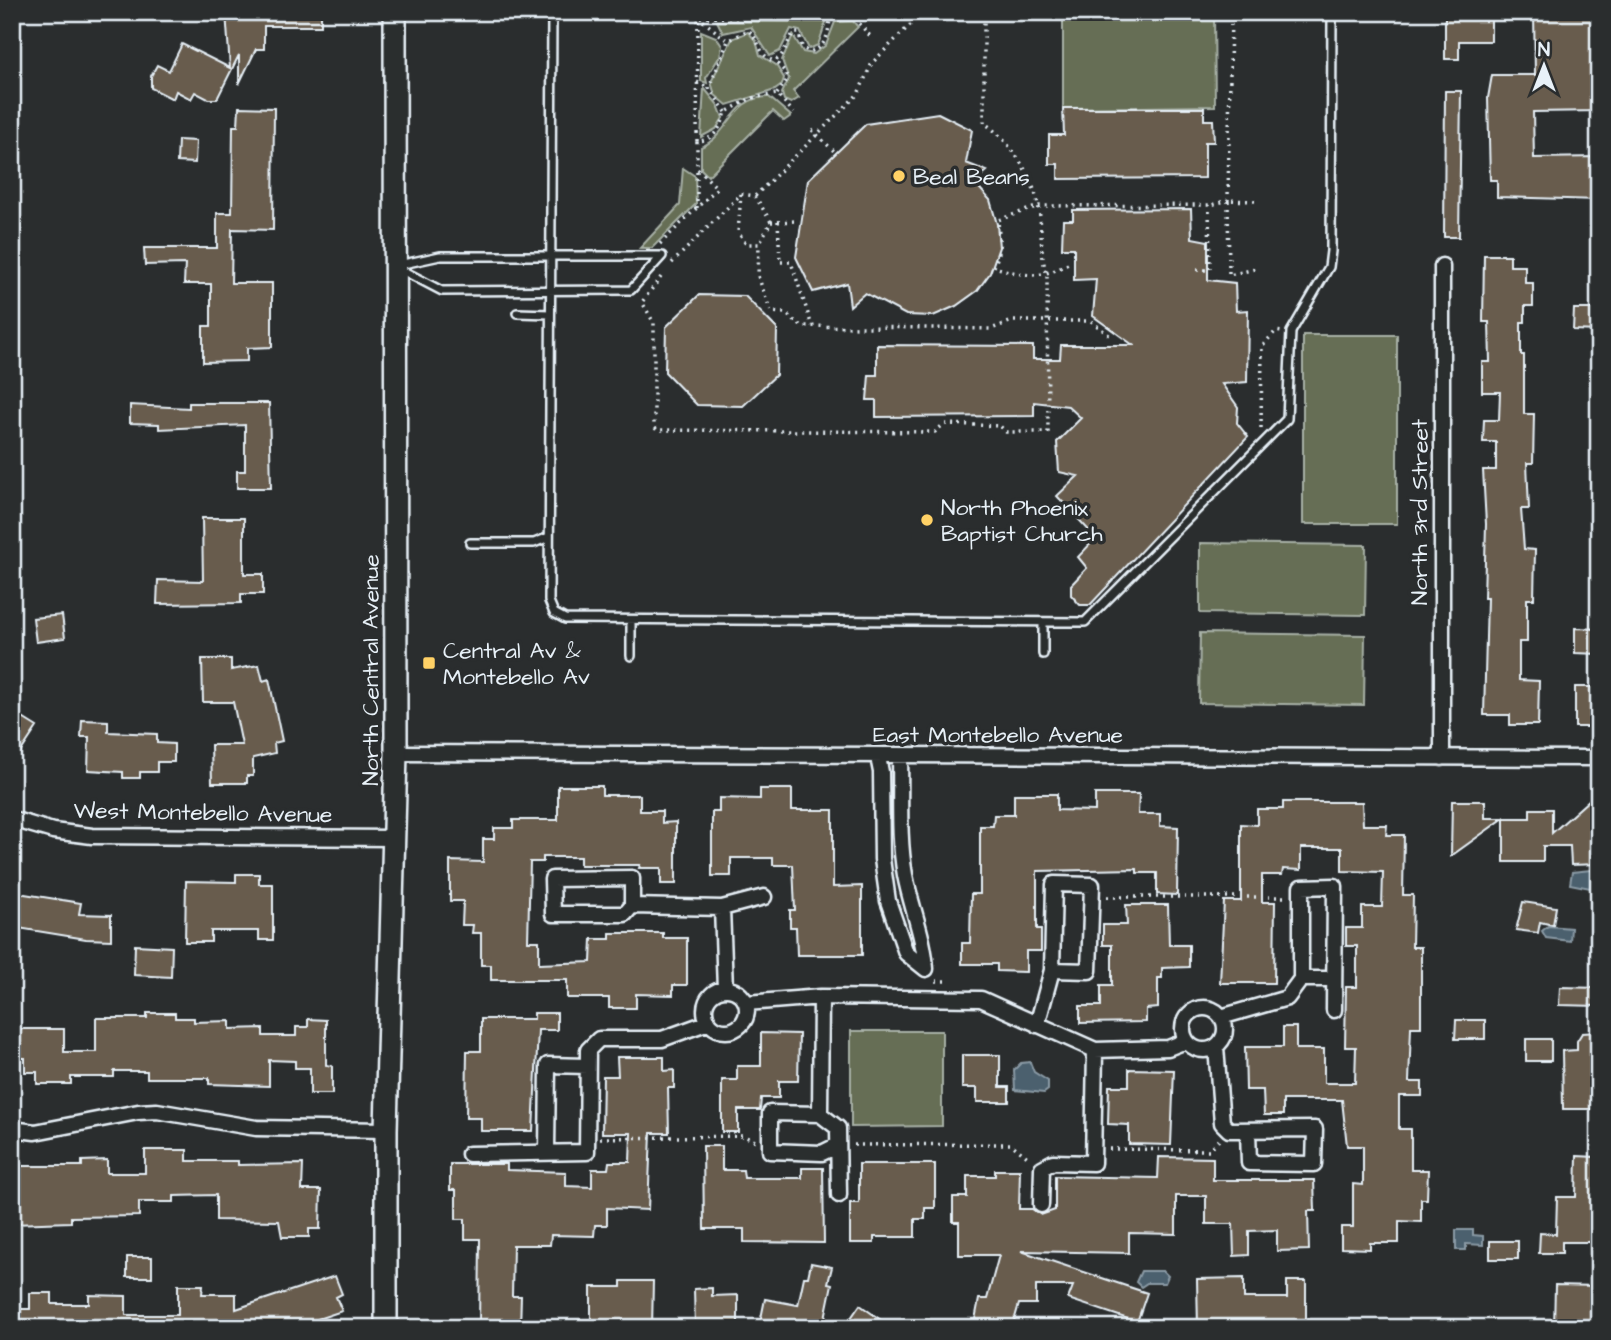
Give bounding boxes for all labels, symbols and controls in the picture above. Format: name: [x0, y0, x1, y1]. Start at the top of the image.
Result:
north arrow: [1510, 32, 1580, 102]
text: N: [1538, 37, 1550, 64]
place label: Beal Beans: [913, 161, 1030, 193]
marker: Beal Beans: [891, 168, 907, 184]
street label: North 3rd Street: [1404, 418, 1436, 605]
place label: North Phoenix Baptist Church: [941, 492, 1103, 550]
marker: North Phoenix Baptist Church: [919, 512, 935, 528]
street label: North Central Avenue: [355, 554, 387, 786]
place label: Central Av & Montebello Av: [443, 635, 590, 693]
marker: Central Av & Montebello Av: [421, 655, 437, 671]
street label: East Montebello Avenue: [873, 719, 1123, 751]
street label: West Montebello Avenue: [73, 795, 333, 831]

